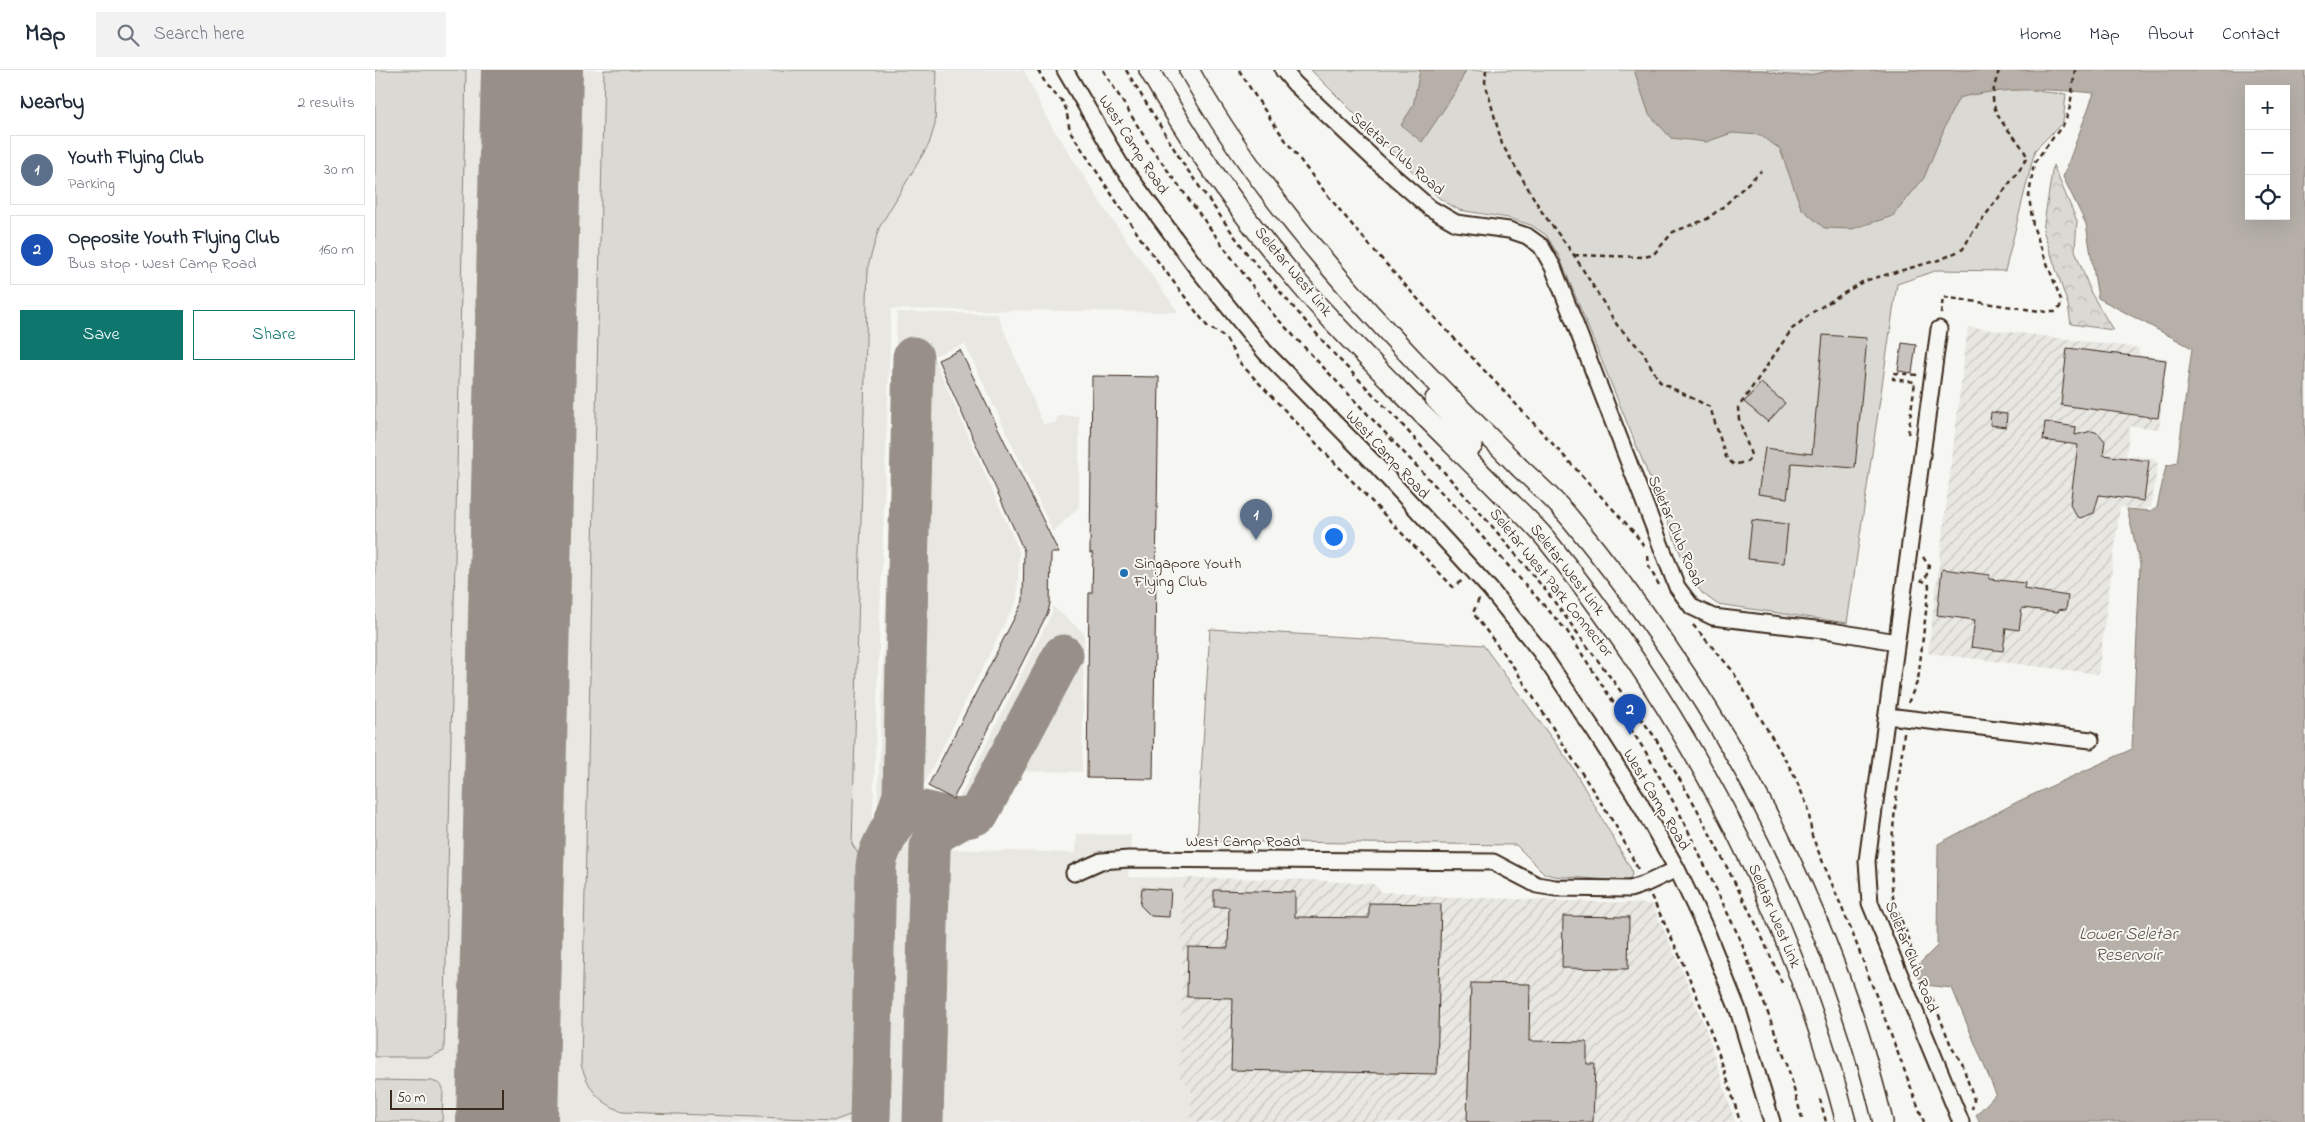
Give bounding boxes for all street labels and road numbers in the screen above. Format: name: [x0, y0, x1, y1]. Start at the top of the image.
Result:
street label: West Camp Road: [1092, 90, 1174, 200]
street label: Seletar Club Road: [1345, 106, 1449, 202]
street label: Seletar West Link: [1248, 222, 1339, 323]
street label: West Camp Road: [1339, 405, 1435, 505]
street label: Seletar Club Road: [1641, 472, 1709, 590]
street label: Seletar West Park Connector: [1483, 503, 1619, 663]
street label: Seletar West Link: [1523, 519, 1611, 622]
street label: West Camp Road: [1616, 745, 1696, 855]
street label: West Camp Road: [1186, 830, 1300, 854]
street label: Seletar West Link: [1741, 860, 1807, 973]
street label: Seletar Club Road: [1878, 898, 1944, 1016]

